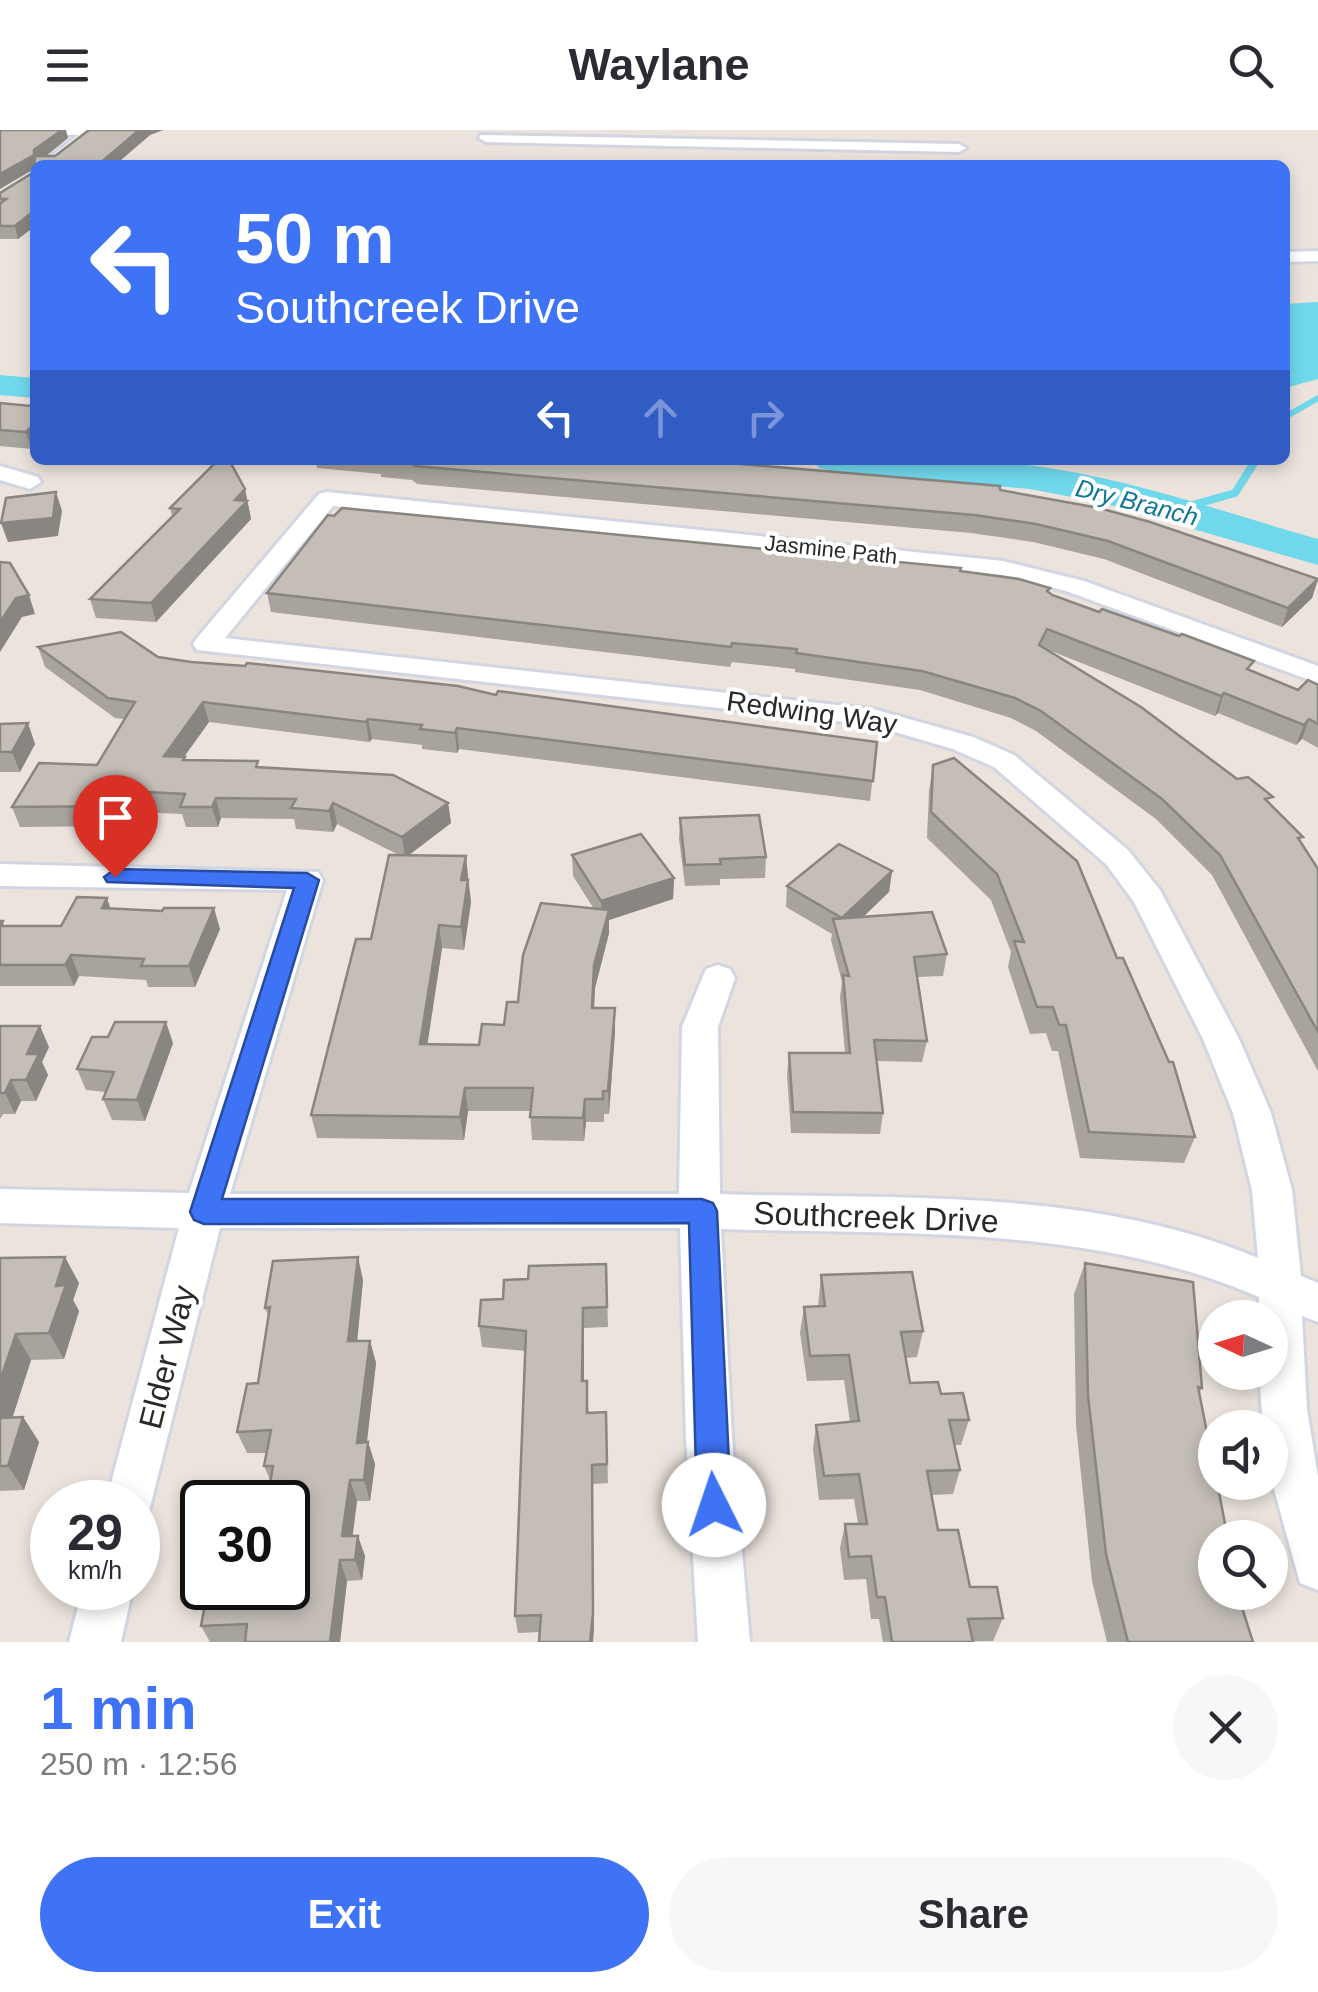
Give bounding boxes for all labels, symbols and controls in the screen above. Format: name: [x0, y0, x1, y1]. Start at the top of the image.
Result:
icon: menu: [40, 38, 95, 93]
icon: search: [1223, 38, 1278, 93]
text: Waylane: [569, 39, 749, 90]
icon: left: [70, 200, 200, 330]
text: 50 m: [235, 200, 395, 278]
text: Southcreek Drive: [235, 282, 580, 333]
icon: left: [528, 390, 583, 445]
icon: ahead: [633, 390, 688, 445]
icon: right: [738, 390, 793, 445]
water label: Dry Branch: [1073, 473, 1201, 531]
street label: Jasmine Path: [763, 530, 899, 569]
street label: Redwing Way: [725, 685, 899, 740]
pin: [73, 775, 158, 878]
icon: arrive: [88, 790, 143, 845]
street label: Southcreek Drive: [753, 1195, 999, 1239]
street label: Elder Way: [132, 1282, 202, 1432]
north arrow: [1198, 1300, 1288, 1390]
map controls: [1198, 1300, 1288, 1610]
button: sound: [1198, 1410, 1288, 1500]
position arrow: [662, 1453, 766, 1557]
speed limit sign: 30: [180, 1480, 310, 1610]
text: 29: [67, 1505, 123, 1561]
button: search: [1198, 1520, 1288, 1610]
text: km/h: [68, 1556, 122, 1584]
text: 1 min: [40, 1675, 197, 1742]
button: close: [1173, 1675, 1278, 1780]
text: 250 m · 12:56: [40, 1746, 237, 1782]
button: Exit: [40, 1857, 649, 1972]
button: Share: [669, 1857, 1278, 1972]

